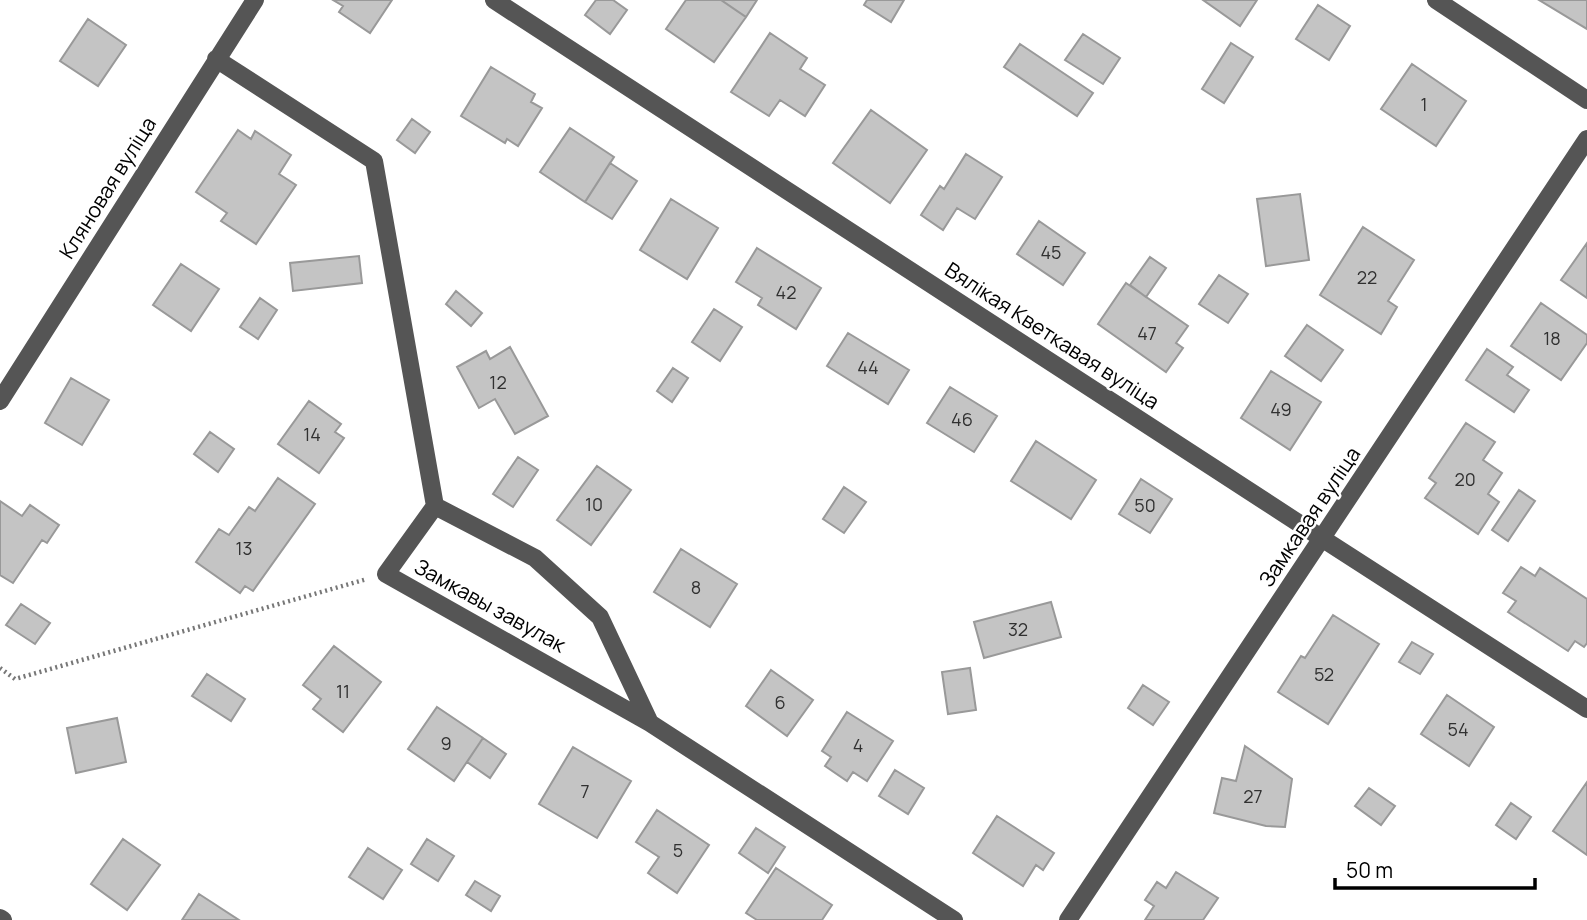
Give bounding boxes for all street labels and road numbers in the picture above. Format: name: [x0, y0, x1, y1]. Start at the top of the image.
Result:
street label: Кляновая вуліца: [52, 111, 162, 264]
street label: Вялікая Кветкавая вуліца: [940, 255, 1165, 415]
street label: Замкавая вуліца: [1252, 441, 1366, 592]
street label: Замкавы завулак: [410, 552, 572, 659]

